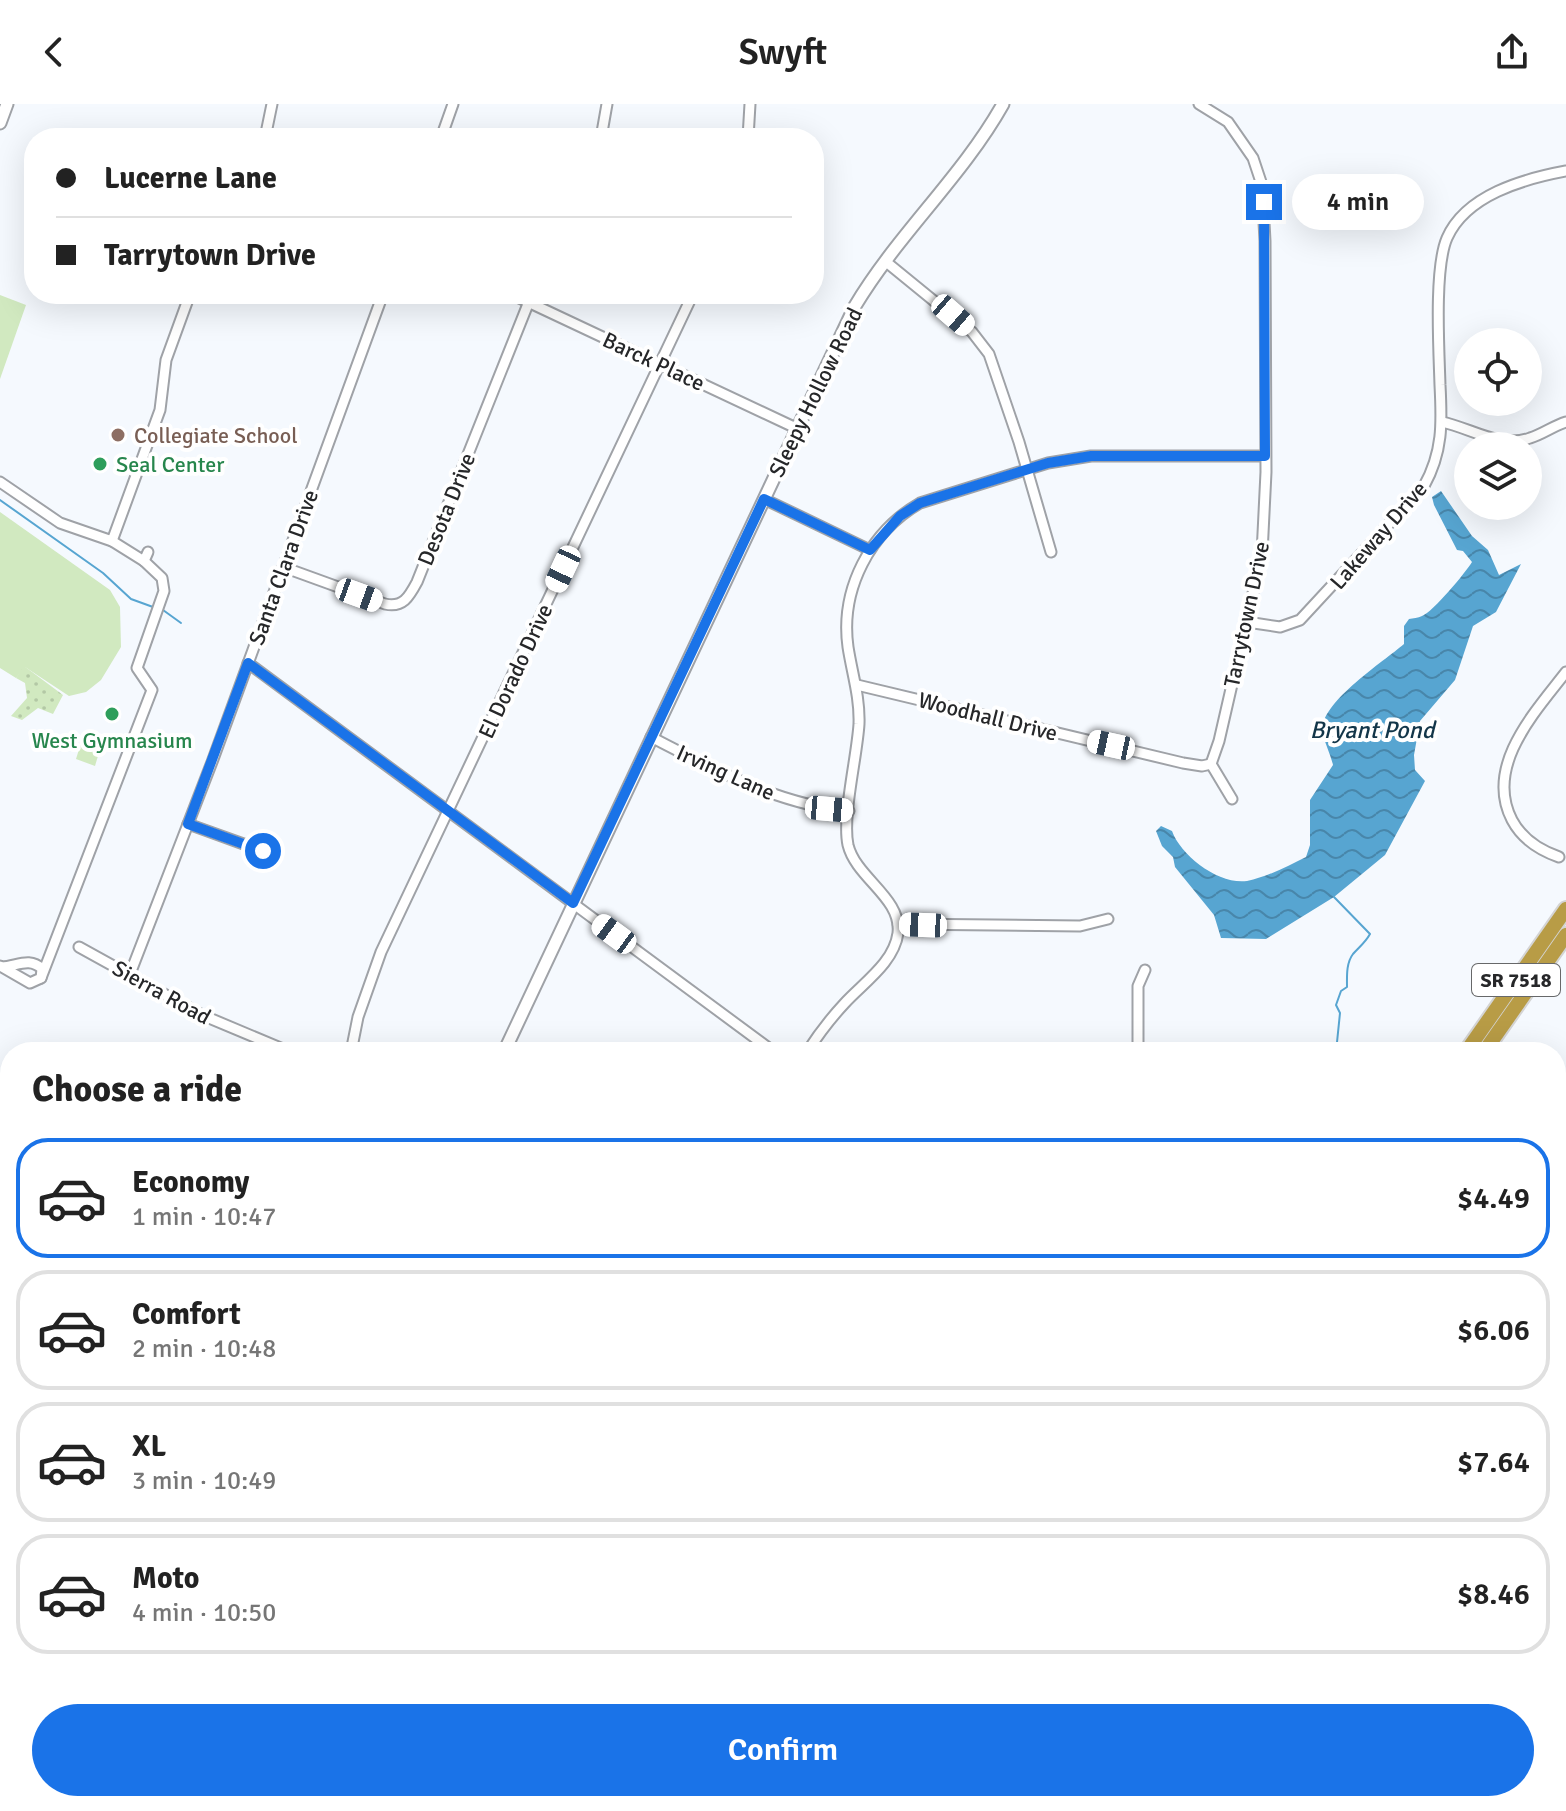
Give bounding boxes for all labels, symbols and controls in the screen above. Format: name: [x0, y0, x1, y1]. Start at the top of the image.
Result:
icon: back: [32, 30, 76, 74]
text: Swyft: [739, 30, 827, 75]
icon: share: [1490, 30, 1534, 74]
text: Lucerne Lane: [104, 160, 277, 197]
callout: 4 min: [1292, 174, 1424, 230]
route end: [1246, 184, 1282, 220]
text: 4 min: [1327, 186, 1389, 218]
text: Tarrytown Drive: [104, 237, 316, 274]
car: [927, 290, 979, 340]
street label: Sleepy Hollow Road: [763, 303, 868, 481]
street label: Barck Place: [598, 326, 709, 397]
map controls: [1454, 328, 1542, 520]
button: locate: [1454, 328, 1542, 416]
place label: Collegiate School: [134, 422, 298, 449]
marker: Collegiate School: [109, 426, 127, 444]
button: layers: [1454, 432, 1542, 520]
street label: Desota Drive: [412, 449, 481, 569]
place label: Seal Center: [116, 451, 224, 478]
marker: Seal Center: [91, 455, 109, 473]
street label: Lakeway Drive: [1324, 476, 1433, 595]
street label: Santa Clara Drive: [243, 486, 324, 648]
street label: Tarrytown Drive: [1218, 539, 1275, 689]
car: [542, 542, 584, 596]
car: [332, 576, 386, 614]
street label: El Dorado Drive: [472, 600, 558, 743]
street label: Woodhall Drive: [916, 686, 1060, 747]
marker: West Gymnasium: [103, 705, 121, 723]
water label: Bryant Pond: [1310, 715, 1438, 745]
place label: West Gymnasium: [31, 727, 193, 754]
car: [1085, 728, 1137, 762]
street label: Irving Lane: [672, 739, 779, 806]
car: [804, 795, 854, 823]
route start: [245, 833, 281, 869]
car: [588, 910, 640, 958]
car: [899, 912, 947, 938]
street label: Sierra Road: [108, 954, 216, 1031]
road number: SR 7518: [1472, 964, 1560, 996]
text: Choose a ride: [32, 1067, 242, 1112]
icon: car: [36, 1162, 108, 1234]
text: Economy: [132, 1164, 249, 1201]
text: $4.49: [1457, 1180, 1530, 1217]
text: 1 min · 10:47: [132, 1201, 276, 1233]
icon: car: [36, 1294, 108, 1366]
text: Comfort: [132, 1296, 241, 1333]
text: $6.06: [1457, 1312, 1530, 1349]
text: 2 min · 10:48: [132, 1333, 276, 1365]
icon: car: [36, 1426, 108, 1498]
text: XL: [132, 1428, 166, 1465]
text: $7.64: [1457, 1444, 1530, 1481]
text: 3 min · 10:49: [132, 1465, 276, 1497]
icon: car: [36, 1558, 108, 1630]
text: Moto: [132, 1560, 199, 1597]
text: $8.46: [1457, 1576, 1530, 1613]
text: 4 min · 10:50: [132, 1597, 276, 1629]
button: Confirm: [32, 1704, 1534, 1796]

